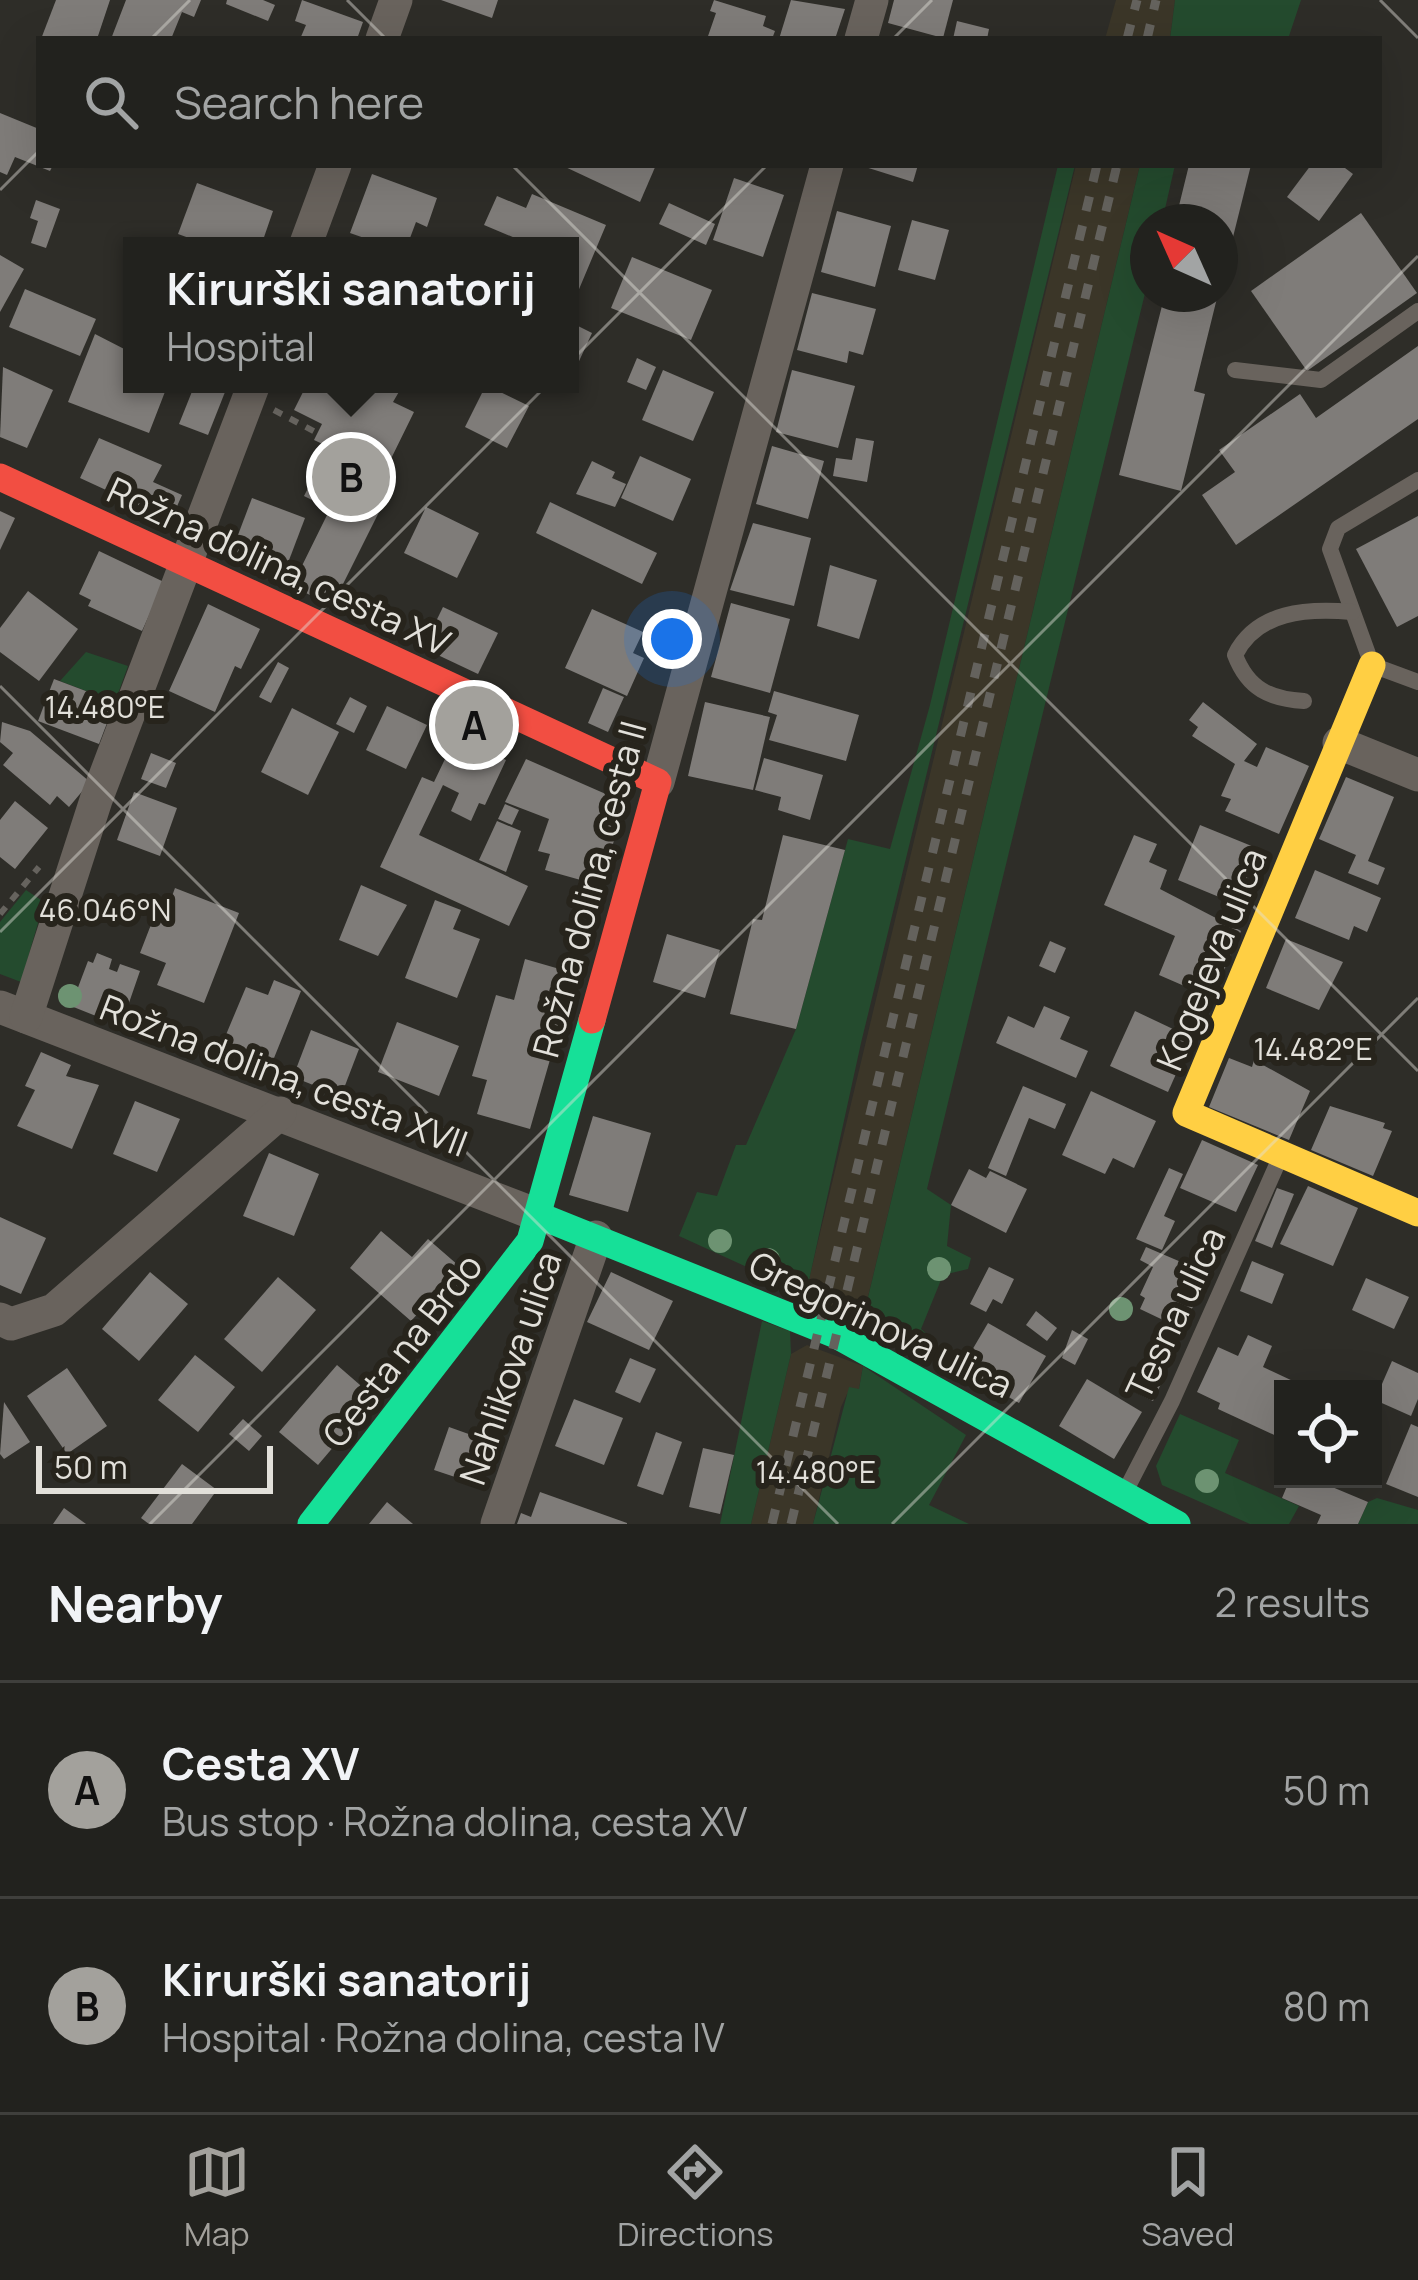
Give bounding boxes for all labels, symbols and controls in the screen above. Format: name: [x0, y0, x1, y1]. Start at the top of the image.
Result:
search box: [36, 36, 1382, 168]
icon: search: [78, 69, 144, 135]
text: Search here: [174, 71, 424, 133]
north arrow: [1130, 204, 1238, 312]
popup: [123, 237, 579, 393]
text: Kirurški sanatorij: [166, 257, 536, 319]
text: Hospital: [166, 319, 315, 373]
pin: B: [312, 432, 390, 522]
street label: Rožna dolina, cesta XV: [100, 465, 459, 667]
your location: [642, 609, 702, 669]
pin: A: [435, 680, 513, 770]
text: 14.480°E: [45, 686, 165, 727]
street label: Rožna dolina, cesta II: [521, 715, 657, 1063]
street label: Kogejeva ulica: [1144, 841, 1278, 1077]
text: 46.046°N: [39, 889, 171, 930]
street label: Rožna dolina, cesta XVII: [93, 982, 475, 1168]
text: 14.482°E: [1253, 1028, 1373, 1069]
street label: Tesna ulica: [1114, 1219, 1236, 1407]
street label: Gregorinova ulica: [741, 1239, 1021, 1409]
street label: Cesta na Brdo: [311, 1243, 493, 1457]
street label: Nahlikova ulica: [447, 1245, 573, 1491]
map controls: [1274, 1380, 1382, 1488]
button: locate: [1274, 1380, 1382, 1488]
scale bar: [36, 1440, 273, 1493]
text: 50 m: [54, 1444, 128, 1489]
text: 14.480°E: [756, 1451, 876, 1492]
text: Nearby: [48, 1568, 223, 1637]
text: 2 results: [1215, 1575, 1370, 1629]
text: Cesta XV: [162, 1732, 359, 1794]
text: A: [74, 1763, 100, 1817]
text: 50 m: [1283, 1763, 1370, 1817]
text: Bus stop · Rožna dolina, cesta XV: [162, 1794, 747, 1848]
text: Kirurški sanatorij: [162, 1948, 531, 2010]
text: B: [75, 1979, 99, 2033]
text: 80 m: [1283, 1979, 1370, 2033]
text: Hospital · Rožna dolina, cesta IV: [162, 2010, 725, 2064]
tab: Map: [184, 2139, 250, 2256]
tab: Directions: [617, 2139, 774, 2256]
tab: Saved: [1141, 2139, 1234, 2256]

